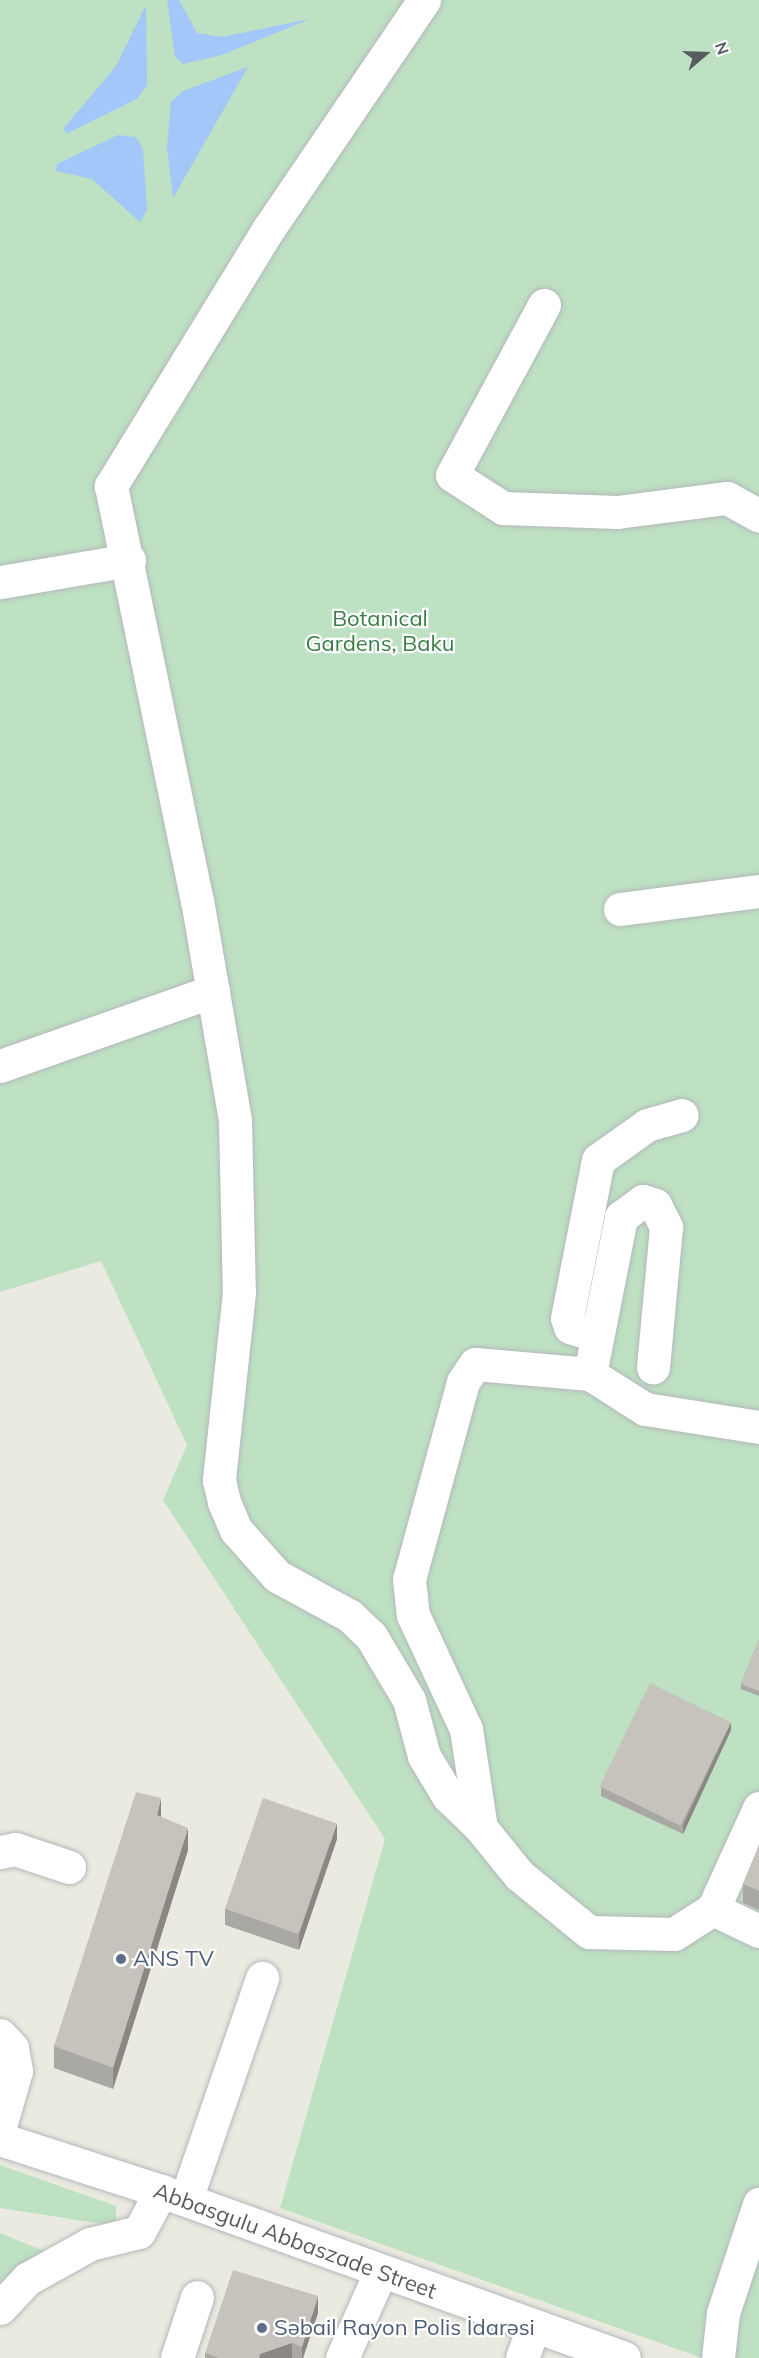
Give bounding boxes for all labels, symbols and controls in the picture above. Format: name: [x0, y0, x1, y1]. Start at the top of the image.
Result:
north arrow: [675, 24, 735, 84]
text: N: [711, 39, 733, 57]
park label: Botanical Gardens, Baku: [306, 605, 454, 656]
place label: ANS TV: [133, 1946, 214, 1972]
marker: ANS TV: [114, 1952, 128, 1966]
street label: Abbasgulu Abbaszade Street: [150, 2177, 440, 2305]
place label: Səbail Rayon Polis İdarəsi: [274, 2315, 535, 2341]
marker: Səbail Rayon Polis İdarəsi: [255, 2321, 269, 2335]

